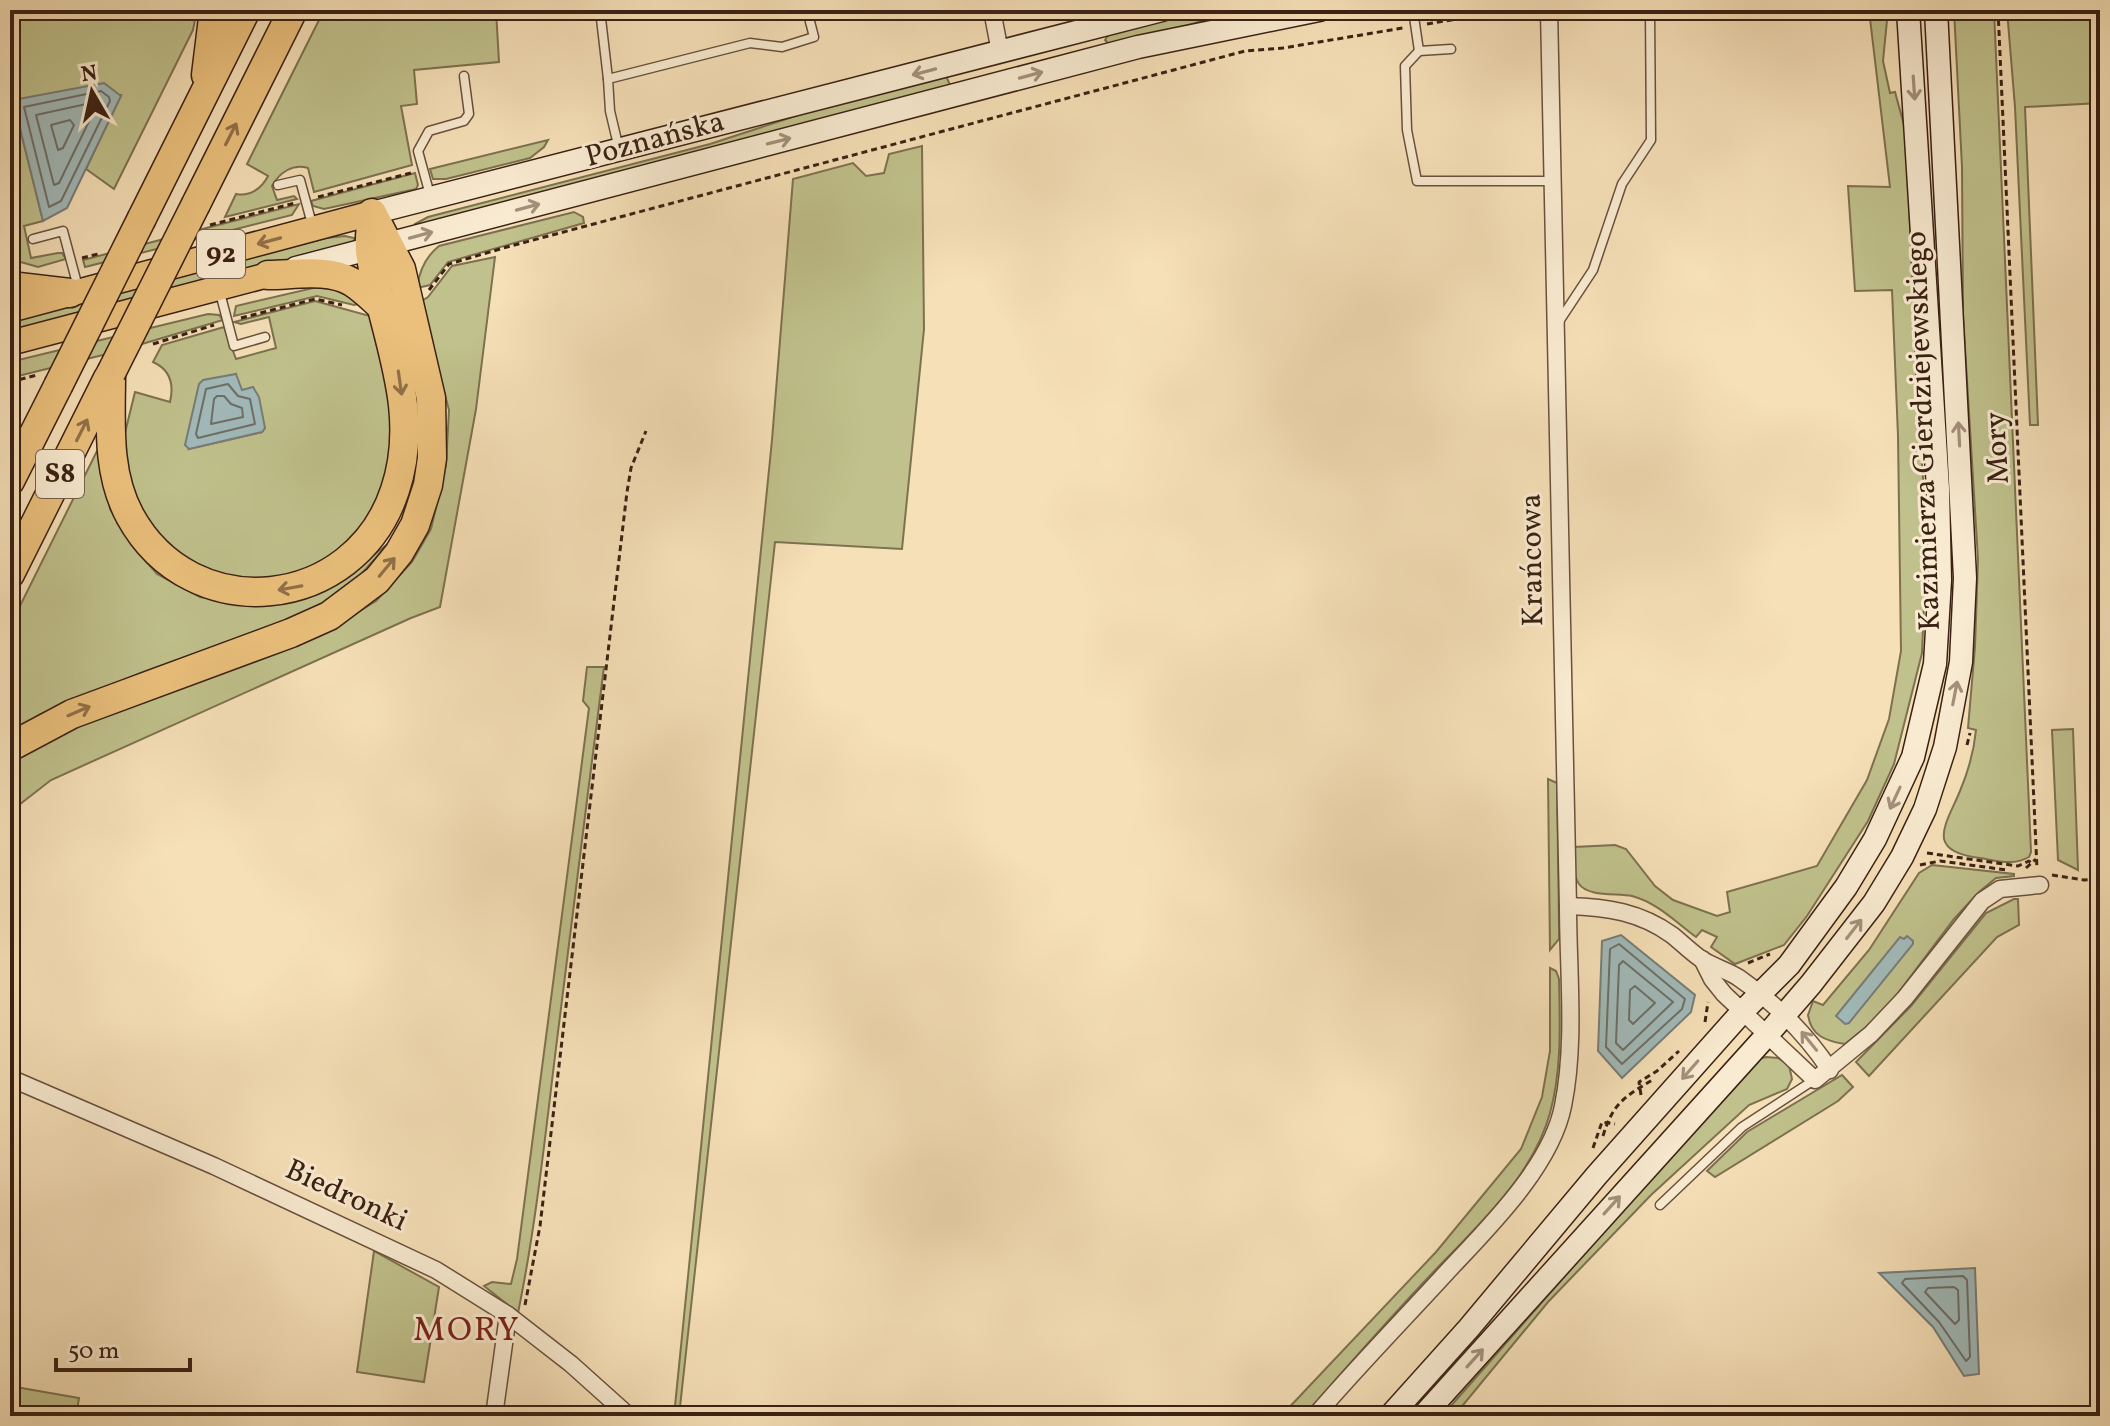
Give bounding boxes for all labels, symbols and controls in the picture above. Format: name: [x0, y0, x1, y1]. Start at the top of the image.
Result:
north arrow: [52, 52, 132, 132]
text: N: [79, 58, 100, 91]
one-way arrow: [912, 65, 938, 80]
one-way arrow: [1017, 67, 1043, 82]
one-way arrow: [1906, 74, 1921, 101]
street label: Poznańska: [581, 101, 729, 179]
one-way arrow: [223, 123, 239, 147]
one-way arrow: [766, 132, 792, 147]
one-way arrow: [514, 198, 540, 213]
one-way arrow: [407, 227, 433, 242]
road number: 92: [197, 230, 245, 278]
street label: Kazimierza Gierdziejewskiego: [1896, 230, 1952, 632]
one-way arrow: [257, 234, 283, 249]
one-way arrow: [393, 370, 408, 395]
street label: Mory: [1975, 411, 2021, 485]
one-way arrow: [75, 418, 91, 442]
one-way arrow: [1951, 421, 1966, 448]
road number: S8: [36, 450, 84, 498]
street label: Krańcowa: [1511, 493, 1555, 627]
one-way arrow: [378, 558, 396, 578]
one-way arrow: [277, 581, 303, 596]
one-way arrow: [1948, 681, 1963, 707]
one-way arrow: [66, 703, 91, 718]
one-way arrow: [1887, 786, 1902, 810]
one-way arrow: [1845, 919, 1862, 940]
one-way arrow: [1800, 1031, 1818, 1051]
one-way arrow: [1681, 1060, 1699, 1080]
street label: Biedronki: [278, 1149, 414, 1243]
one-way arrow: [1603, 1196, 1621, 1216]
district label: MORY: [413, 1308, 521, 1355]
scale bar: [56, 1322, 190, 1372]
text: 50 m: [68, 1335, 120, 1369]
one-way arrow: [1466, 1348, 1484, 1368]

